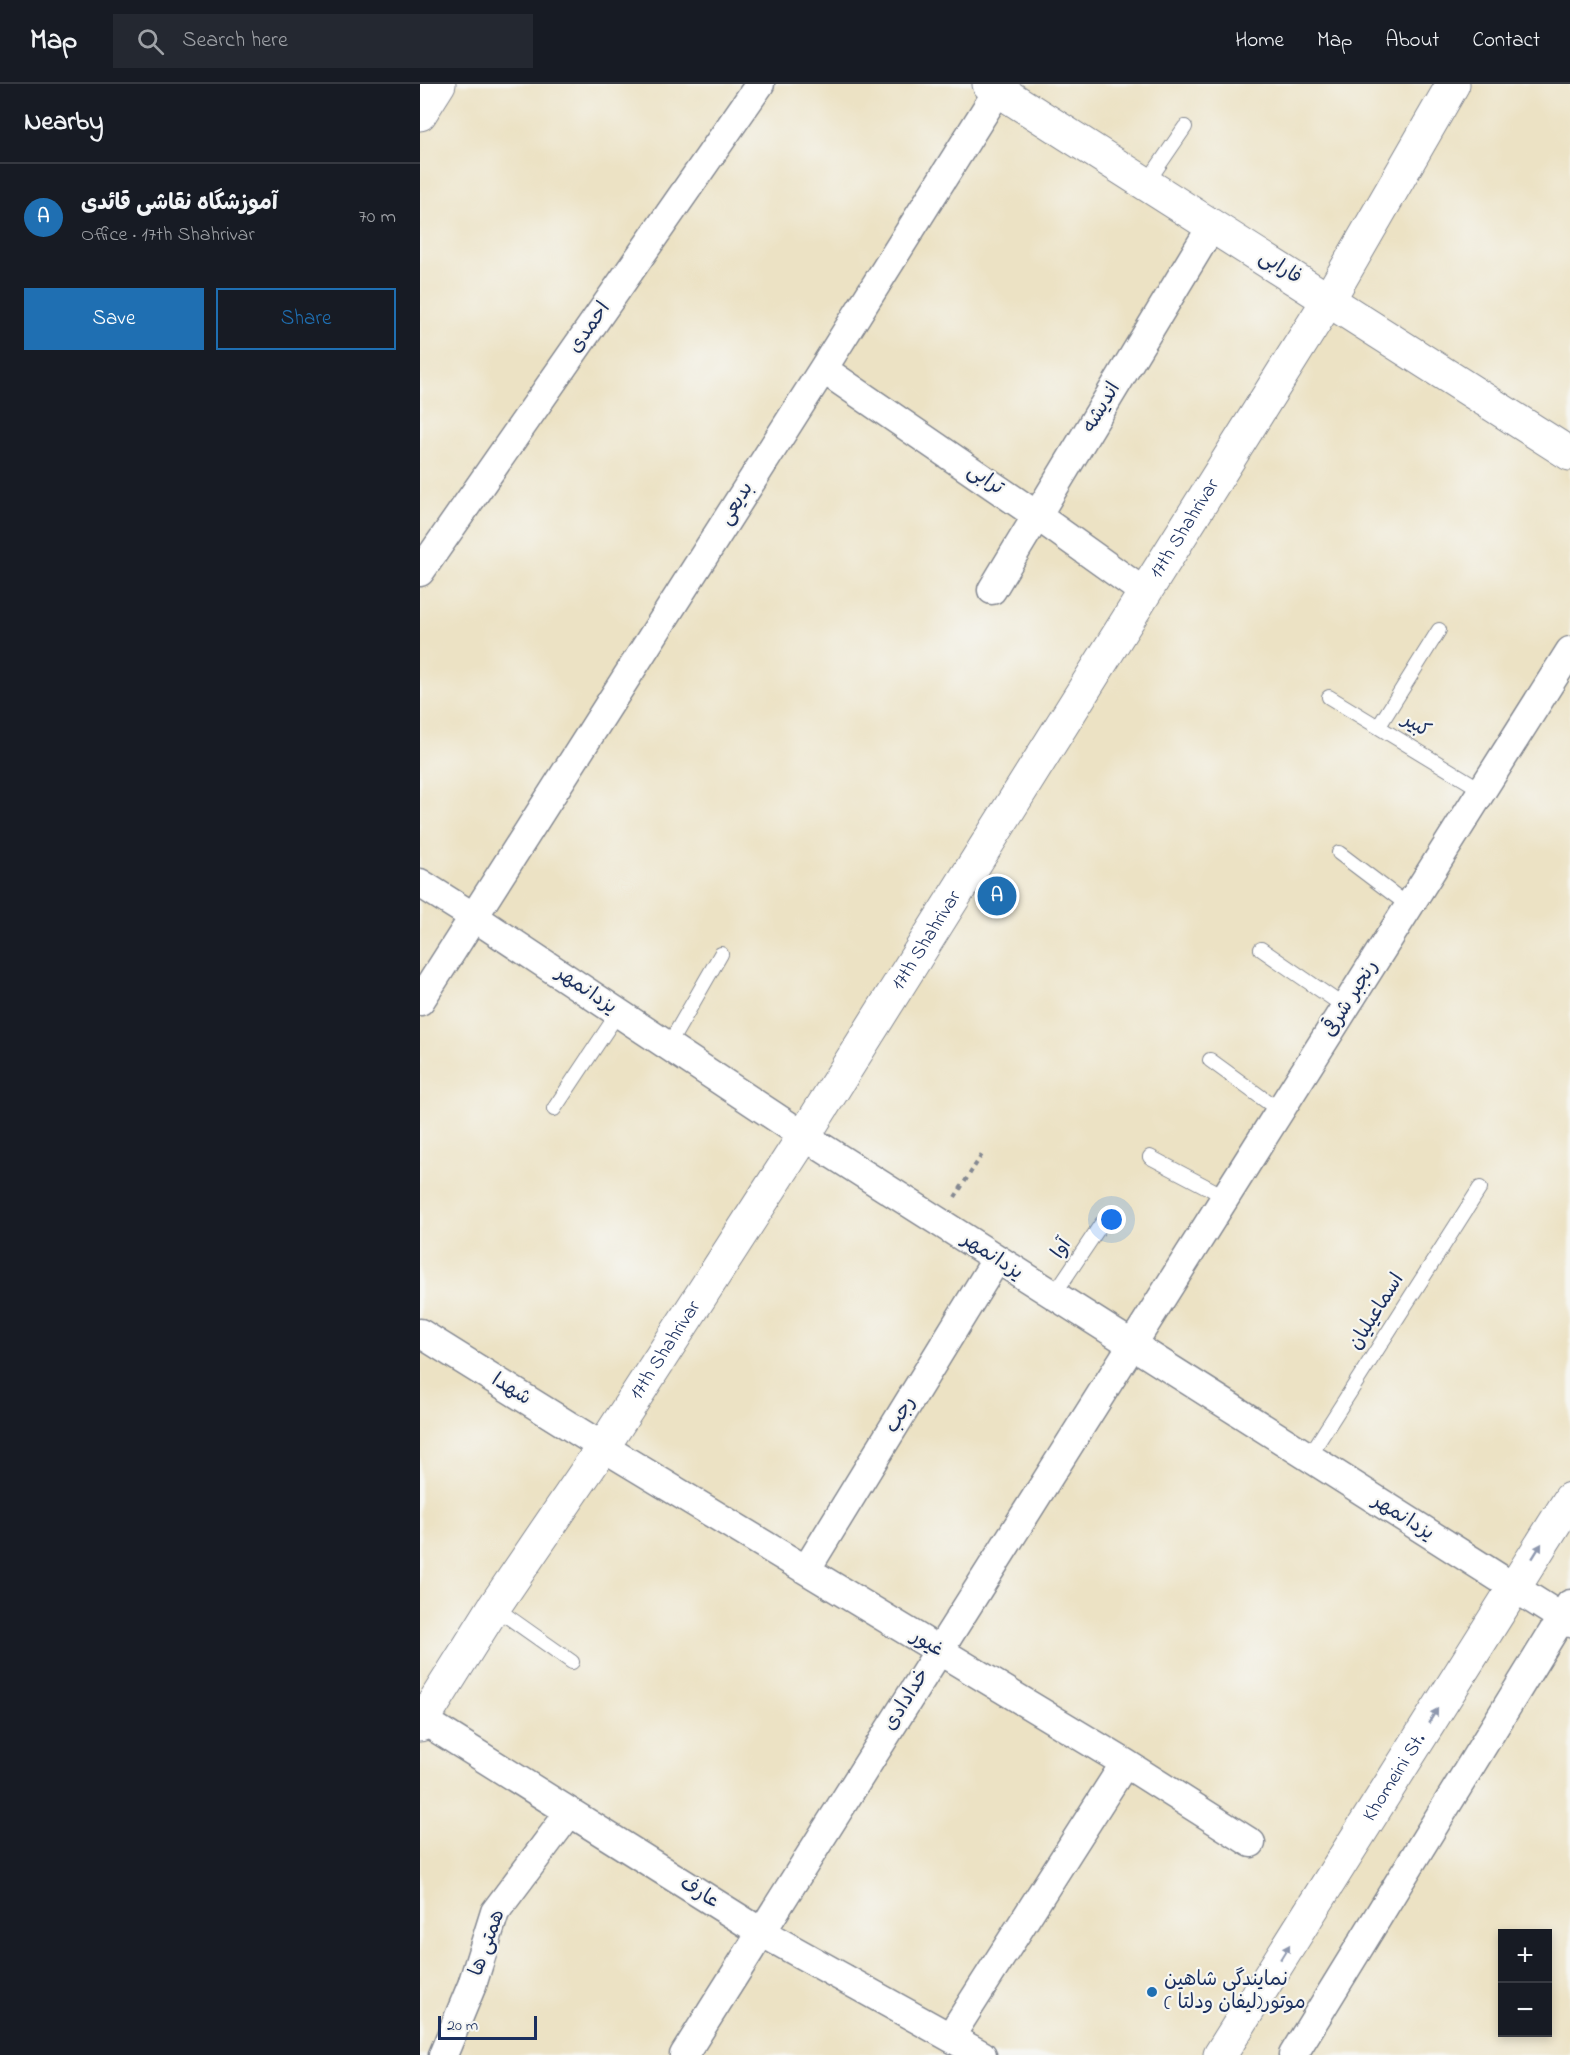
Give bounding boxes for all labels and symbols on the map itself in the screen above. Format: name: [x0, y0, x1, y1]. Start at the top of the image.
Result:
street label: فارابی: [1253, 244, 1307, 292]
street label: احمدی: [562, 296, 618, 360]
street label: اندیشه: [1075, 377, 1129, 439]
street label: ترابی: [961, 457, 1009, 503]
street label: 17th Shahrivar: [1143, 472, 1228, 584]
street label: بدیعی: [712, 477, 762, 531]
street label: کبیر: [1394, 705, 1436, 746]
pin: A: [978, 874, 1016, 918]
street label: 17th Shahrivar: [884, 884, 969, 996]
street label: رنجبر شرقی: [1315, 954, 1386, 1043]
street label: یزدانمهر: [548, 959, 622, 1022]
your location: [1097, 1205, 1126, 1234]
street label: یزدانمهر: [954, 1225, 1028, 1288]
street label: آوا: [1045, 1232, 1080, 1265]
street label: اسماعیلیان: [1342, 1268, 1412, 1356]
street label: 17th Shahrivar: [623, 1294, 709, 1406]
street label: شهدا: [485, 1367, 537, 1413]
street label: رجب: [878, 1391, 924, 1439]
street label: یزدانمهر: [1365, 1487, 1440, 1548]
one-way arrow: [1531, 1543, 1542, 1559]
street label: غیور: [903, 1622, 949, 1665]
street label: خدادادی: [876, 1663, 938, 1737]
one-way arrow: [1428, 1708, 1439, 1724]
street label: Khomeini St.: [1356, 1727, 1434, 1827]
street label: عارف: [674, 1870, 724, 1916]
street label: همتی ها: [463, 1906, 513, 1980]
one-way arrow: [1279, 1944, 1290, 1960]
place label: نمایندگی شاهین موتور(لیفان ودلتا ): [1164, 1966, 1306, 2018]
marker: نمایندگی شاهین موتور(لیفان ودلتا ): [1145, 1985, 1159, 1999]
scale bar: [438, 2013, 537, 2040]

